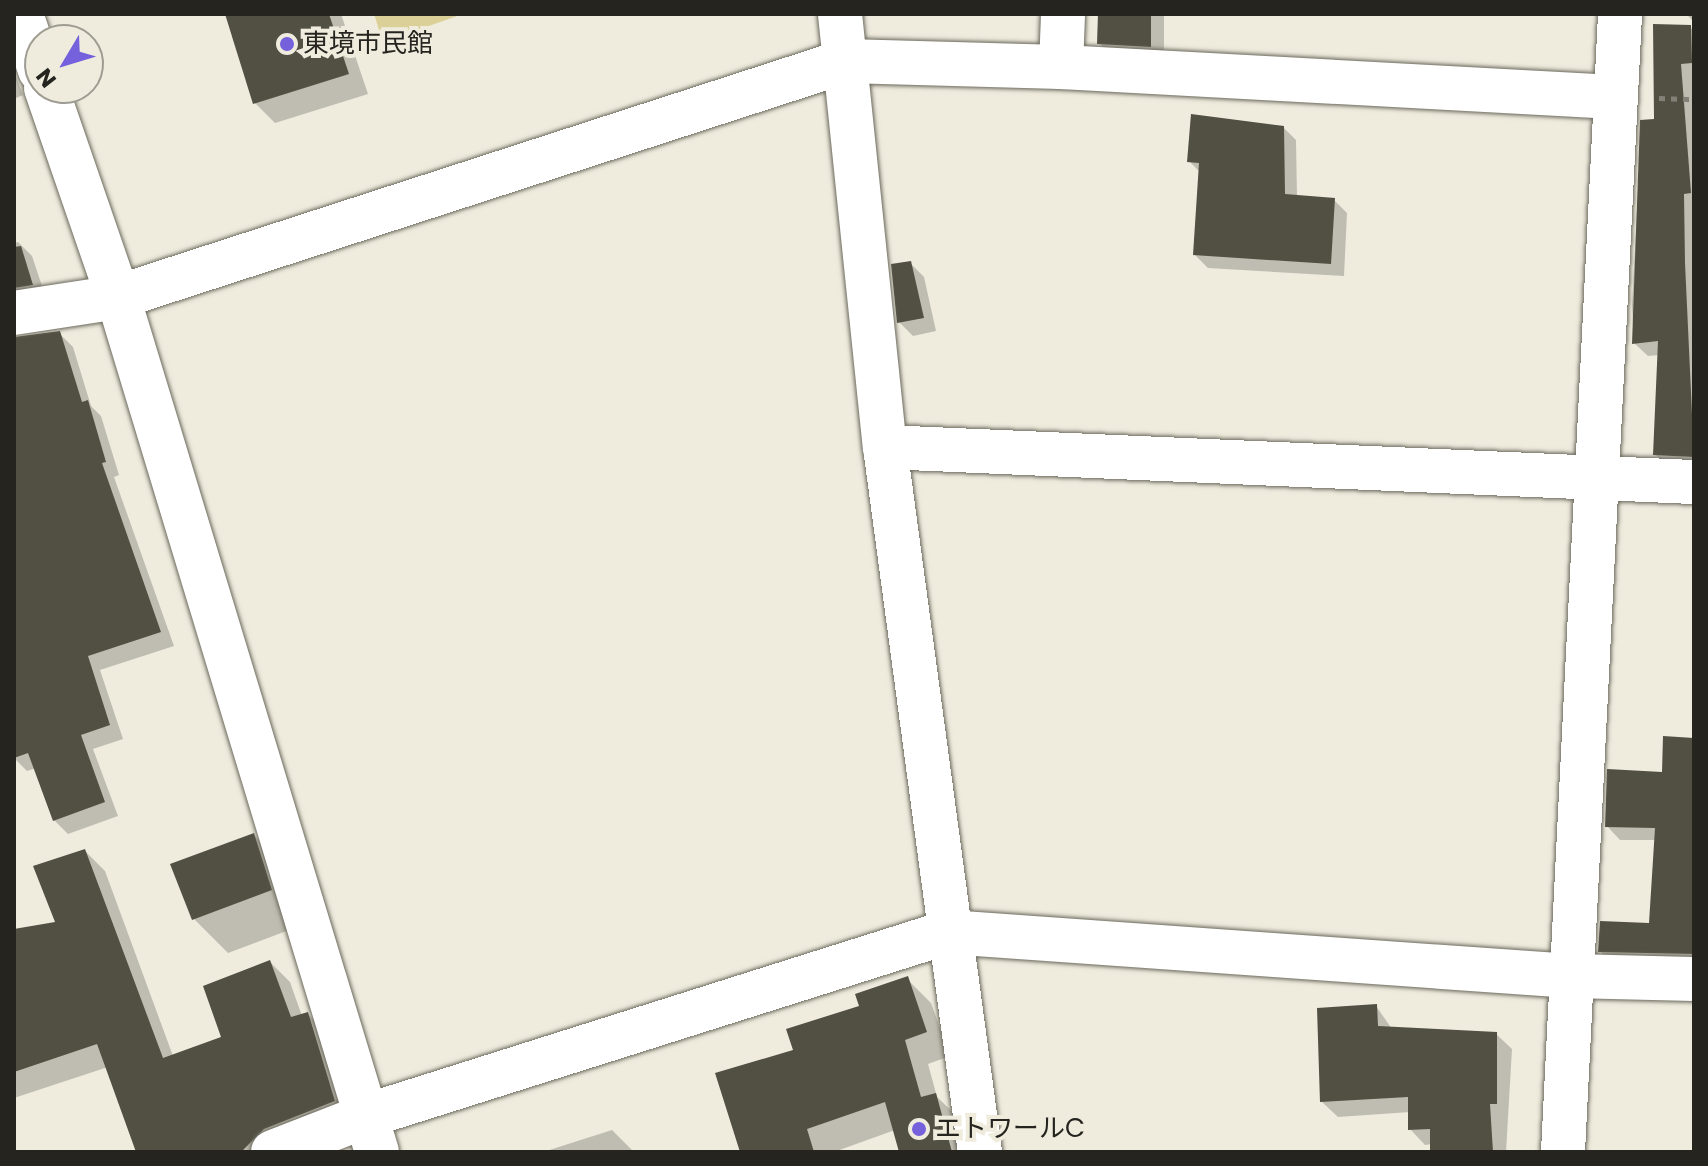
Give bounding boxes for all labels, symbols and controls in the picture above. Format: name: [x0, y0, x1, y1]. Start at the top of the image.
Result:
north arrow: [24, 24, 104, 104]
place label: 東境市民館: [303, 28, 433, 60]
marker: 東境市民館: [278, 35, 296, 53]
text: N: [29, 62, 64, 94]
place label: エトワールC: [935, 1113, 1085, 1145]
marker: エトワールC: [910, 1120, 928, 1138]

